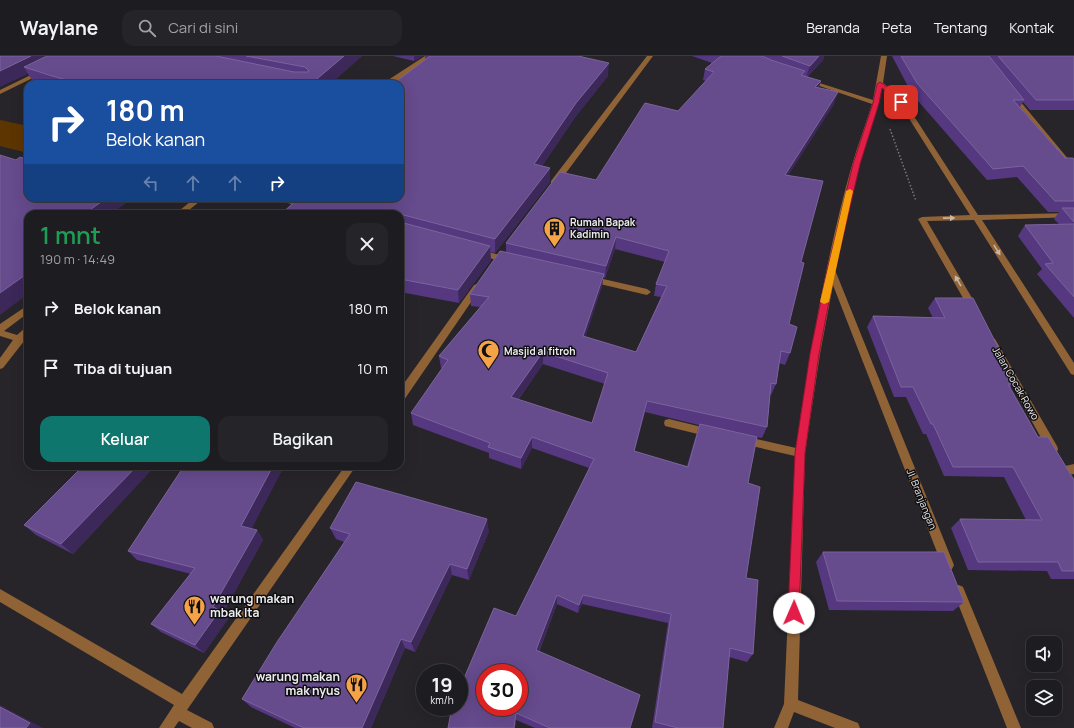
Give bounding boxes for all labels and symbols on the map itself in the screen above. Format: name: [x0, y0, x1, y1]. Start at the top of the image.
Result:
pin: [884, 85, 918, 119]
building icon: Rumah Bapak Kadimin: [542, 215, 568, 248]
place label: Rumah Bapak Kadimin: [570, 215, 636, 241]
one-way arrow: [943, 215, 956, 221]
one-way arrow: [993, 245, 1001, 255]
one-way arrow: [955, 275, 962, 287]
mosque icon: Masjid al fitroh: [475, 338, 501, 371]
place label: Masjid al fitroh: [504, 344, 576, 358]
street label: Jalan Cocak Rowo: [989, 344, 1043, 422]
street label: Jl. Branjangan: [904, 467, 940, 531]
place label: warung makan mbak Ita: [210, 590, 294, 621]
position arrow: [773, 592, 815, 634]
restaurant icon: warung makan mbak Ita: [182, 593, 208, 626]
speed limit sign: 30: [476, 664, 528, 716]
place label: warung makan mak nyus: [256, 668, 340, 699]
restaurant icon: warung makan mak nyus: [343, 671, 369, 704]

